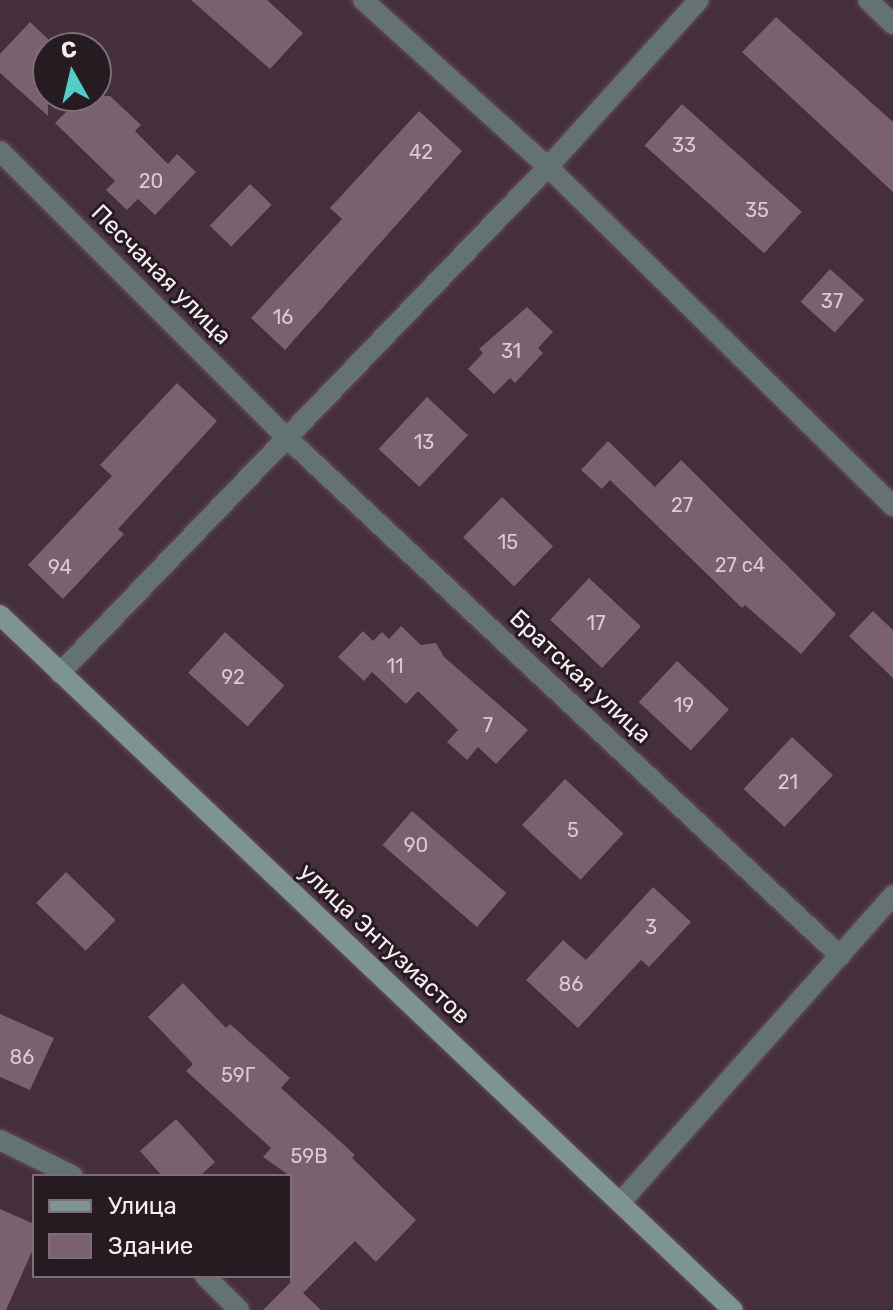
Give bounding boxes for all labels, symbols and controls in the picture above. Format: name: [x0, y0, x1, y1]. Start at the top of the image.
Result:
north arrow: [32, 32, 112, 112]
text: С: [59, 35, 78, 64]
house number: 33: [672, 133, 696, 157]
house number: 42: [409, 140, 433, 164]
house number: 20: [139, 169, 163, 193]
house number: 35: [745, 198, 769, 222]
street label: Песчаная улица: [85, 199, 237, 351]
house number: 37: [821, 289, 843, 313]
house number: 16: [273, 305, 293, 329]
house number: 31: [501, 339, 521, 363]
house number: 13: [414, 430, 434, 454]
house number: 27: [671, 493, 693, 517]
house number: 15: [498, 530, 518, 554]
house number: 27 с4: [715, 553, 765, 577]
house number: 94: [48, 555, 72, 579]
street label: Братская улица: [503, 604, 657, 750]
house number: 17: [587, 611, 605, 635]
house number: 11: [386, 654, 404, 678]
house number: 92: [221, 665, 245, 689]
house number: 19: [674, 693, 694, 717]
house number: 7: [483, 713, 493, 737]
house number: 21: [778, 770, 798, 794]
house number: 5: [567, 818, 579, 842]
house number: 90: [404, 833, 428, 857]
street label: улица Энтузиастов: [293, 857, 475, 1031]
house number: 3: [645, 915, 657, 939]
house number: 86: [559, 972, 583, 996]
house number: 86: [10, 1045, 34, 1069]
house number: 59Г: [221, 1063, 255, 1087]
house number: 59В: [290, 1144, 328, 1168]
legend: [32, 1174, 292, 1278]
text: Улица: [108, 1192, 177, 1220]
text: Здание: [108, 1232, 193, 1260]

